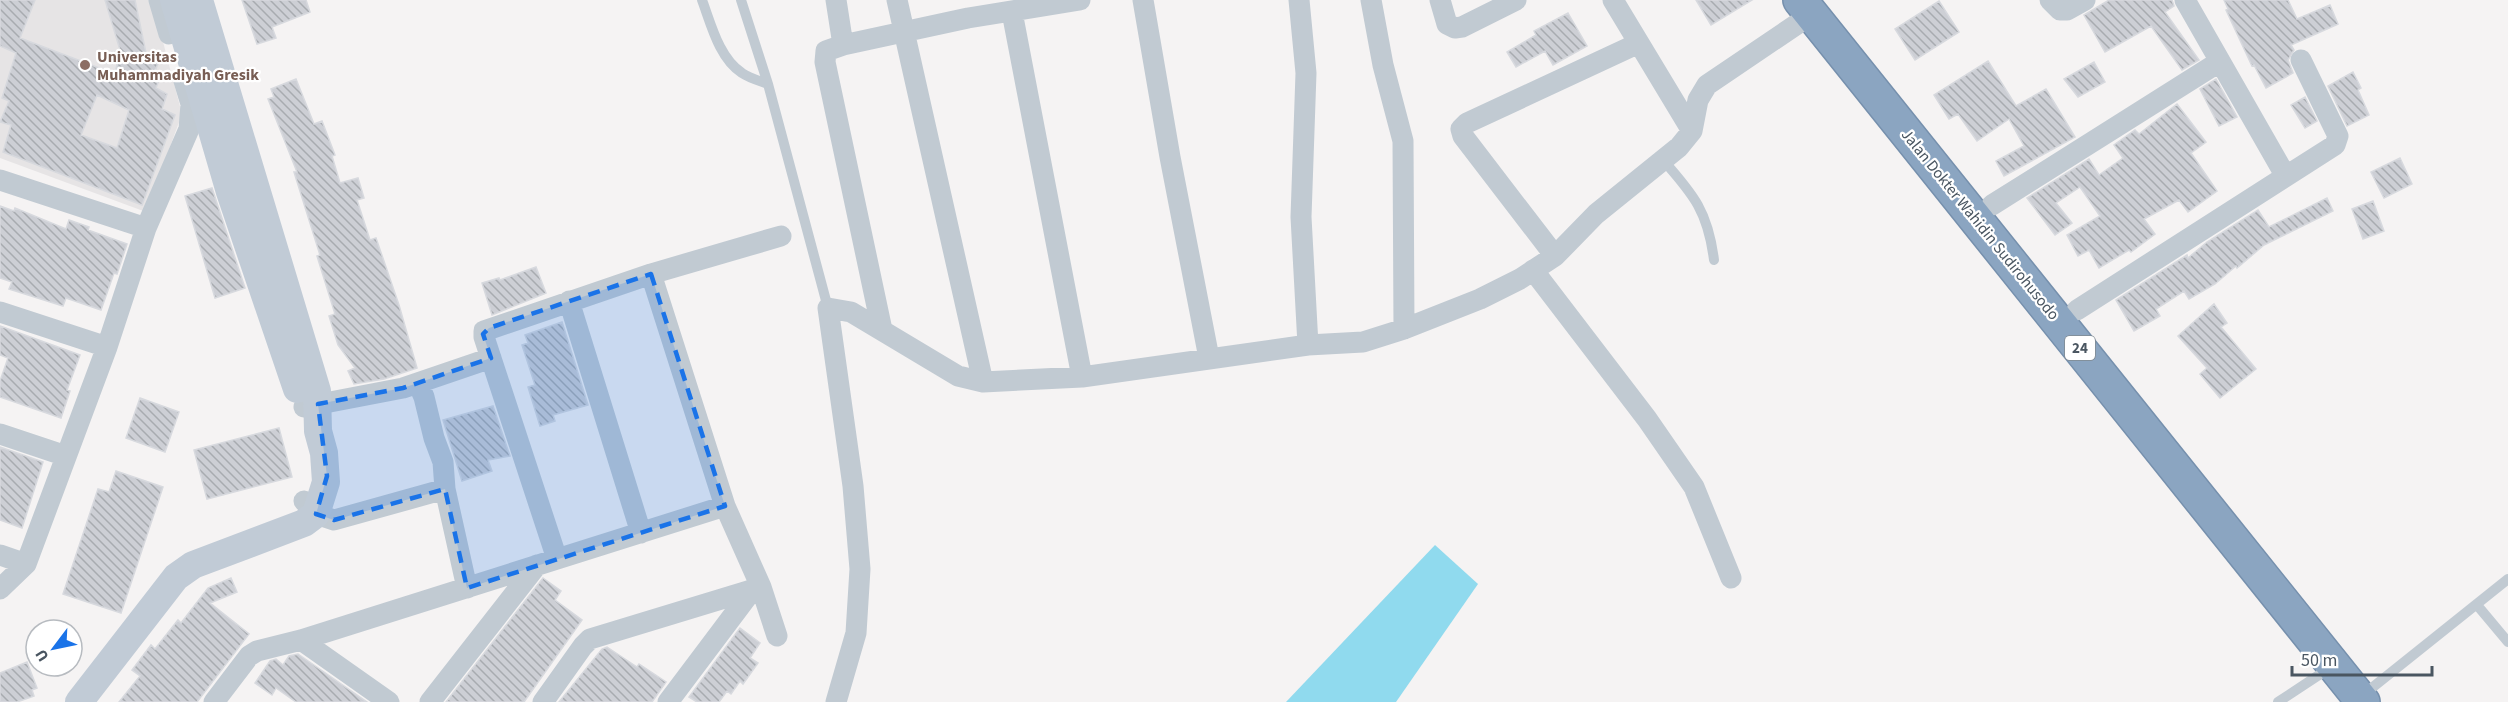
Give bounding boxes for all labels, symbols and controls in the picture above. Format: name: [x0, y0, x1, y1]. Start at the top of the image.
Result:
place label: Universitas Muhammadiyah Gresik: [97, 46, 259, 86]
marker: Universitas Muhammadiyah Gresik: [78, 58, 92, 72]
street label: Jalan Dokter Wahidin Sudirohusodo: [1896, 124, 2064, 325]
road number: 24: [2065, 336, 2095, 360]
north arrow: [24, 618, 84, 678]
scale bar: [2292, 639, 2432, 677]
text: U: [30, 645, 54, 666]
text: 50 m: [2301, 648, 2337, 673]

